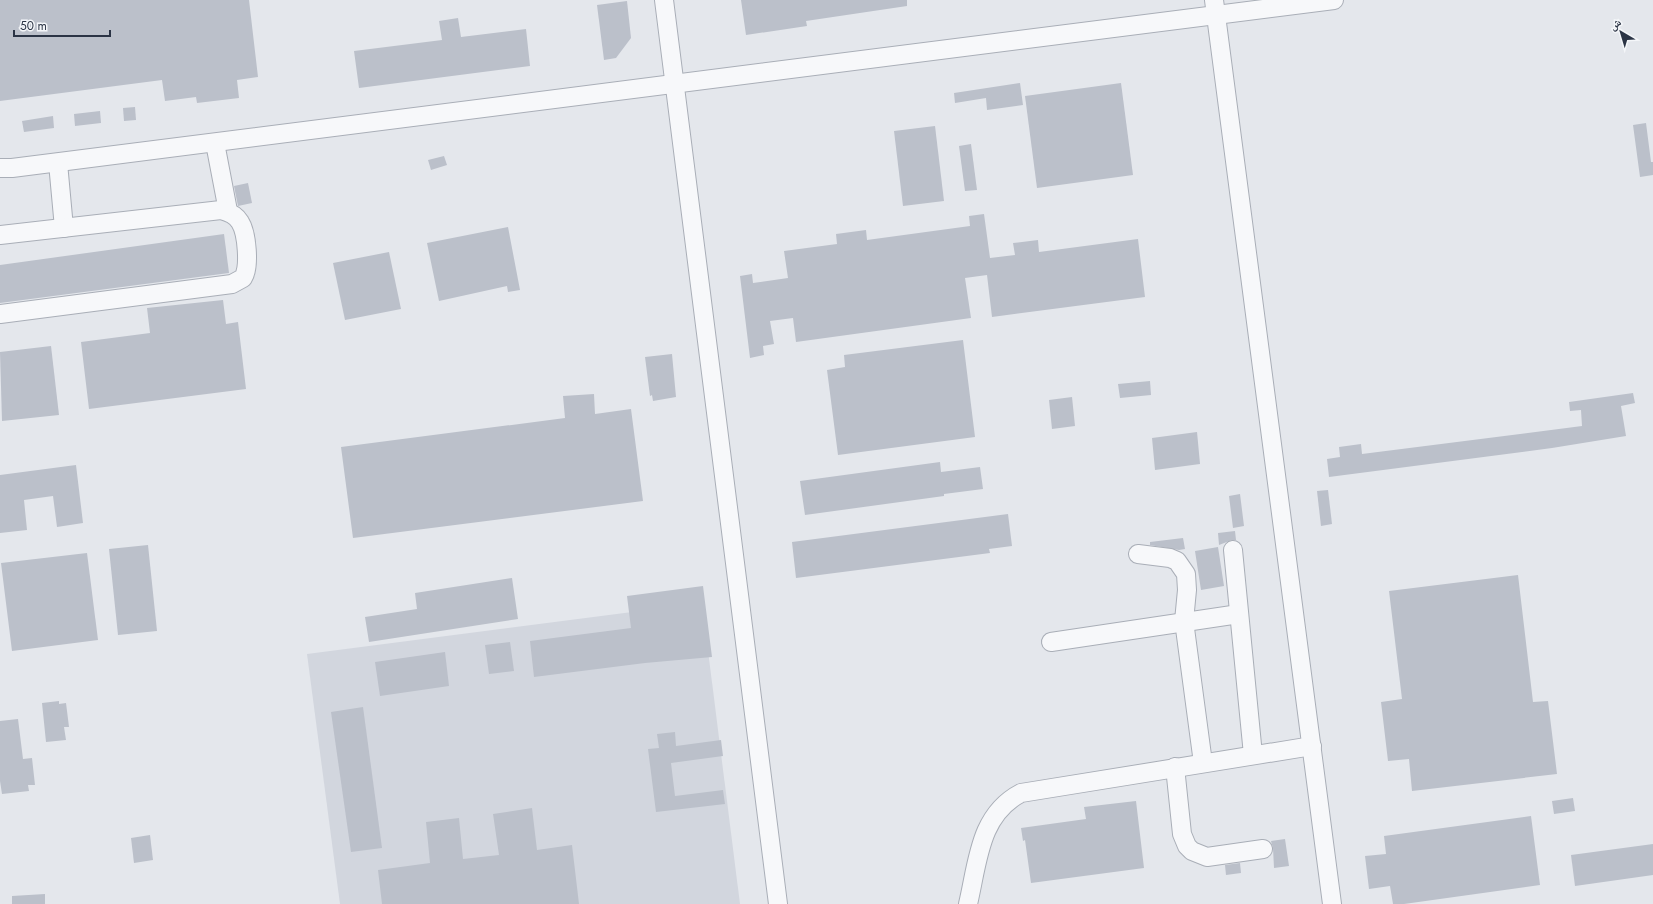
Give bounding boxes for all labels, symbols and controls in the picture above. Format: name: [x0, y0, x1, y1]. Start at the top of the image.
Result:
scale bar: [14, 12, 110, 38]
north arrow: [1601, 12, 1641, 52]
text: ش: [1605, 14, 1625, 34]
text: 50 m: [20, 17, 47, 35]

